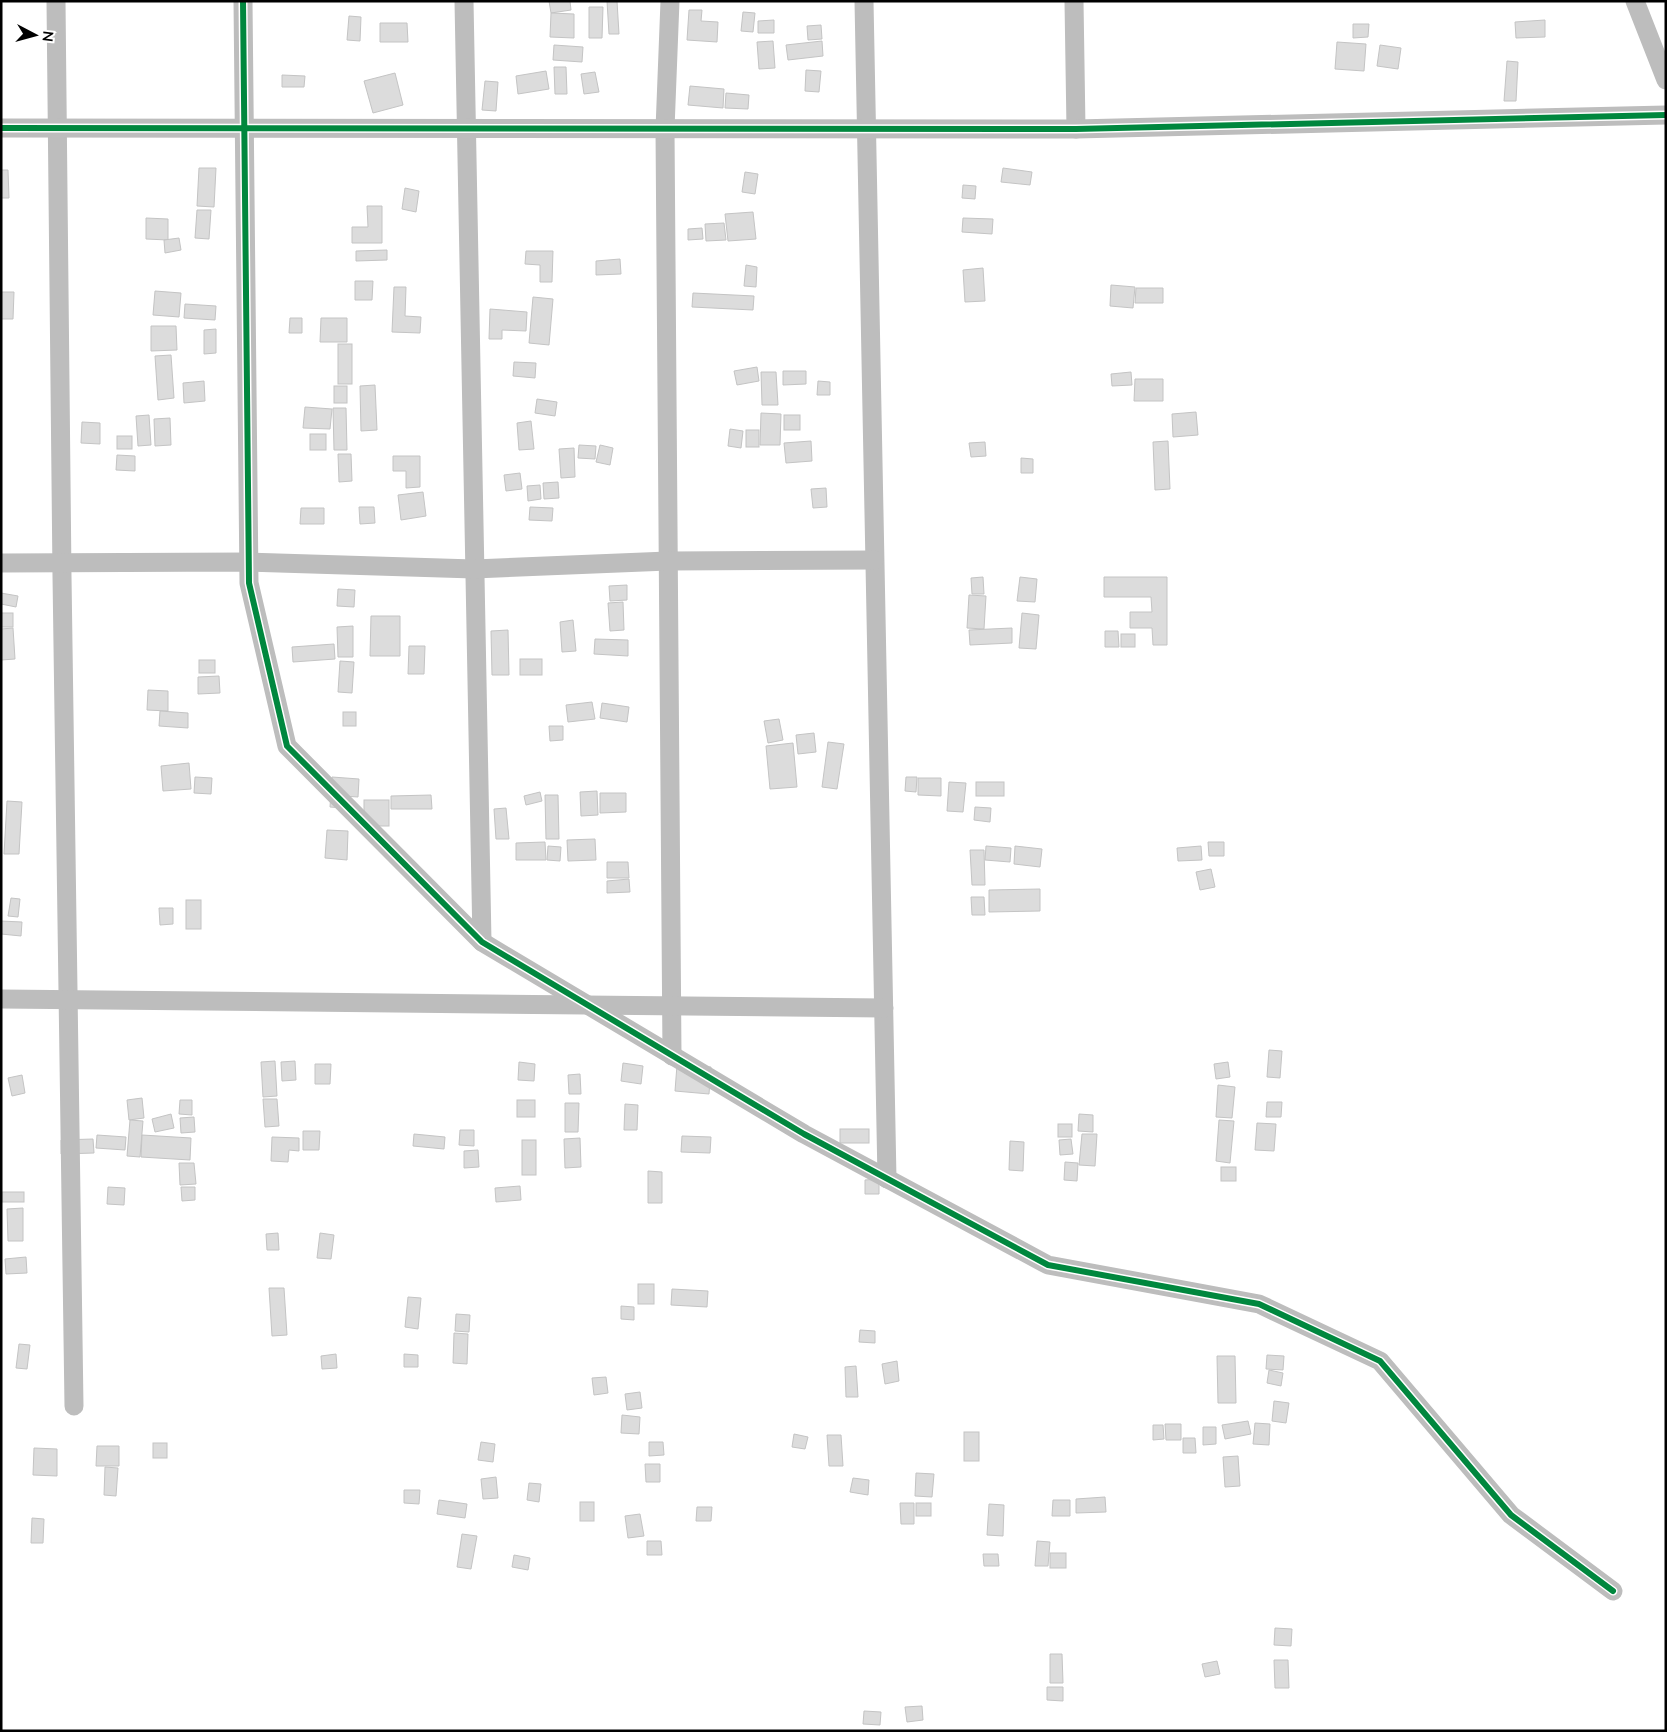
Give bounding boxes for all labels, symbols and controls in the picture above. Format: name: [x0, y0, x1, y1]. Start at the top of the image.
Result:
north arrow: [10, 10, 60, 60]
text: N: [39, 30, 57, 43]

